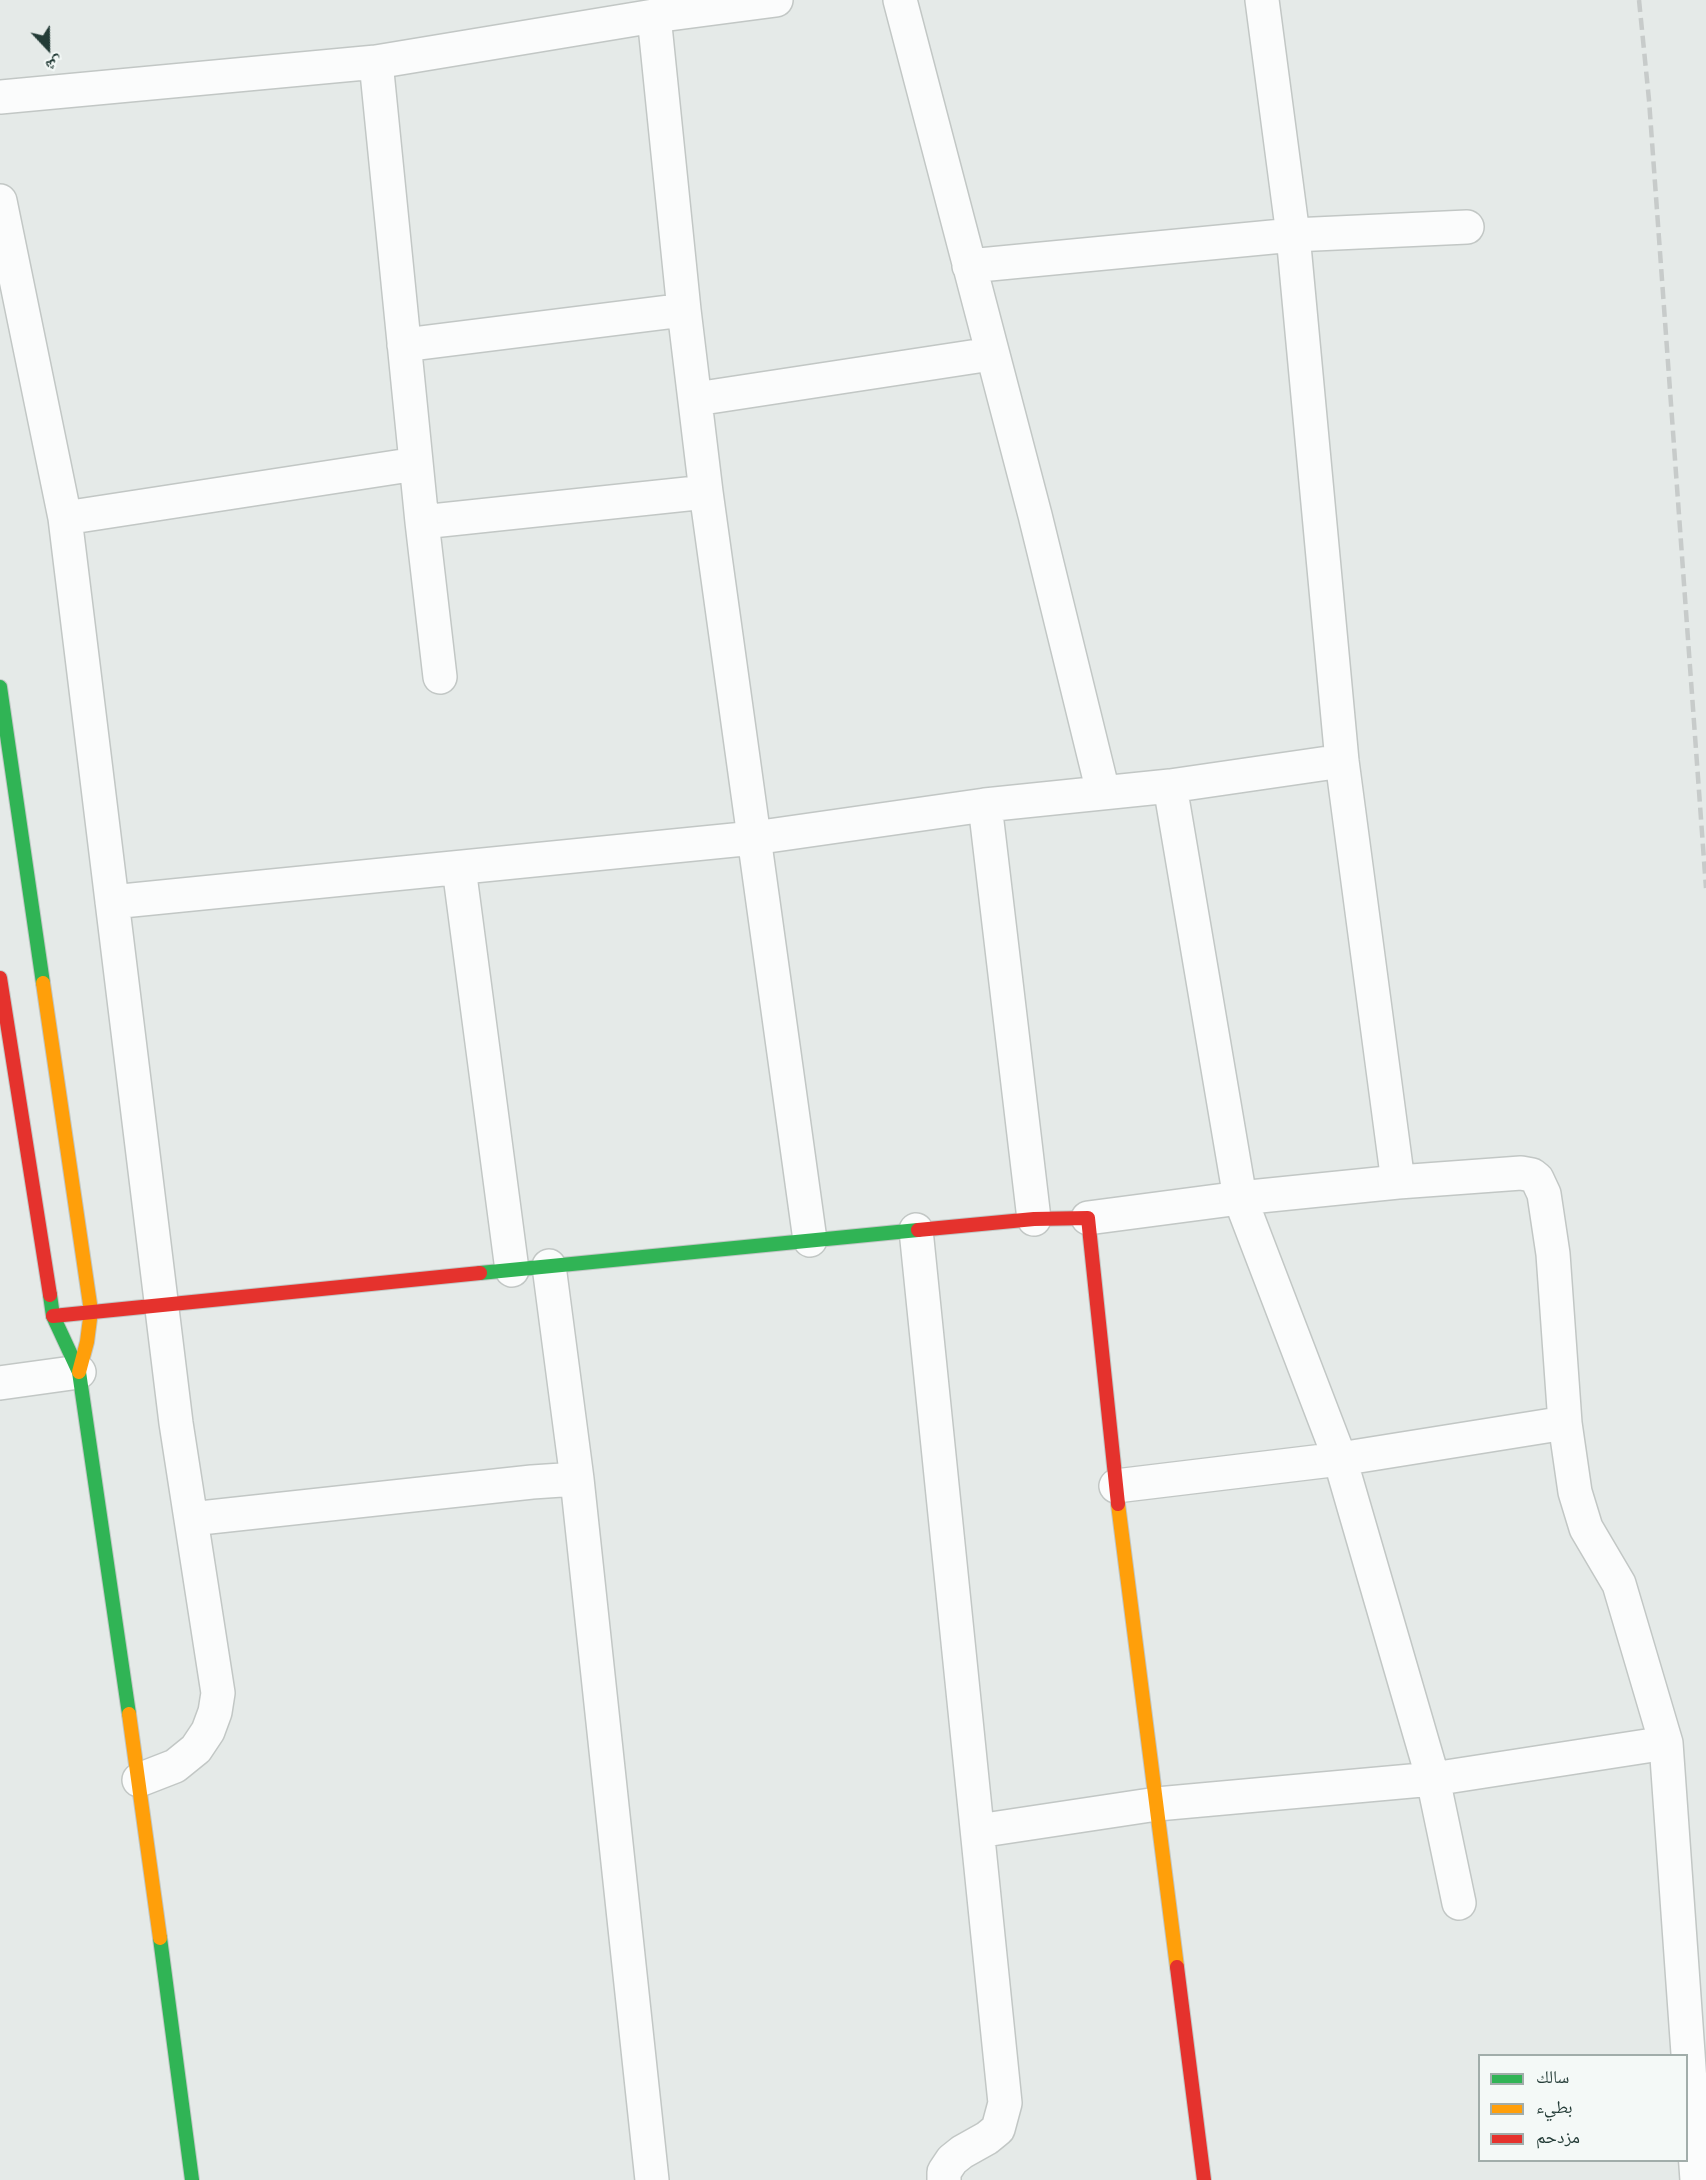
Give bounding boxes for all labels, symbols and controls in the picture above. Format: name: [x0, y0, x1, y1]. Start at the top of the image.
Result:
north arrow: [18, 18, 78, 78]
text: ش: [44, 53, 66, 77]
legend: [1478, 2054, 1688, 2162]
text: سالك: [1536, 2065, 1569, 2087]
text: بطيء: [1536, 2095, 1573, 2117]
text: مزدحم: [1536, 2125, 1580, 2147]

